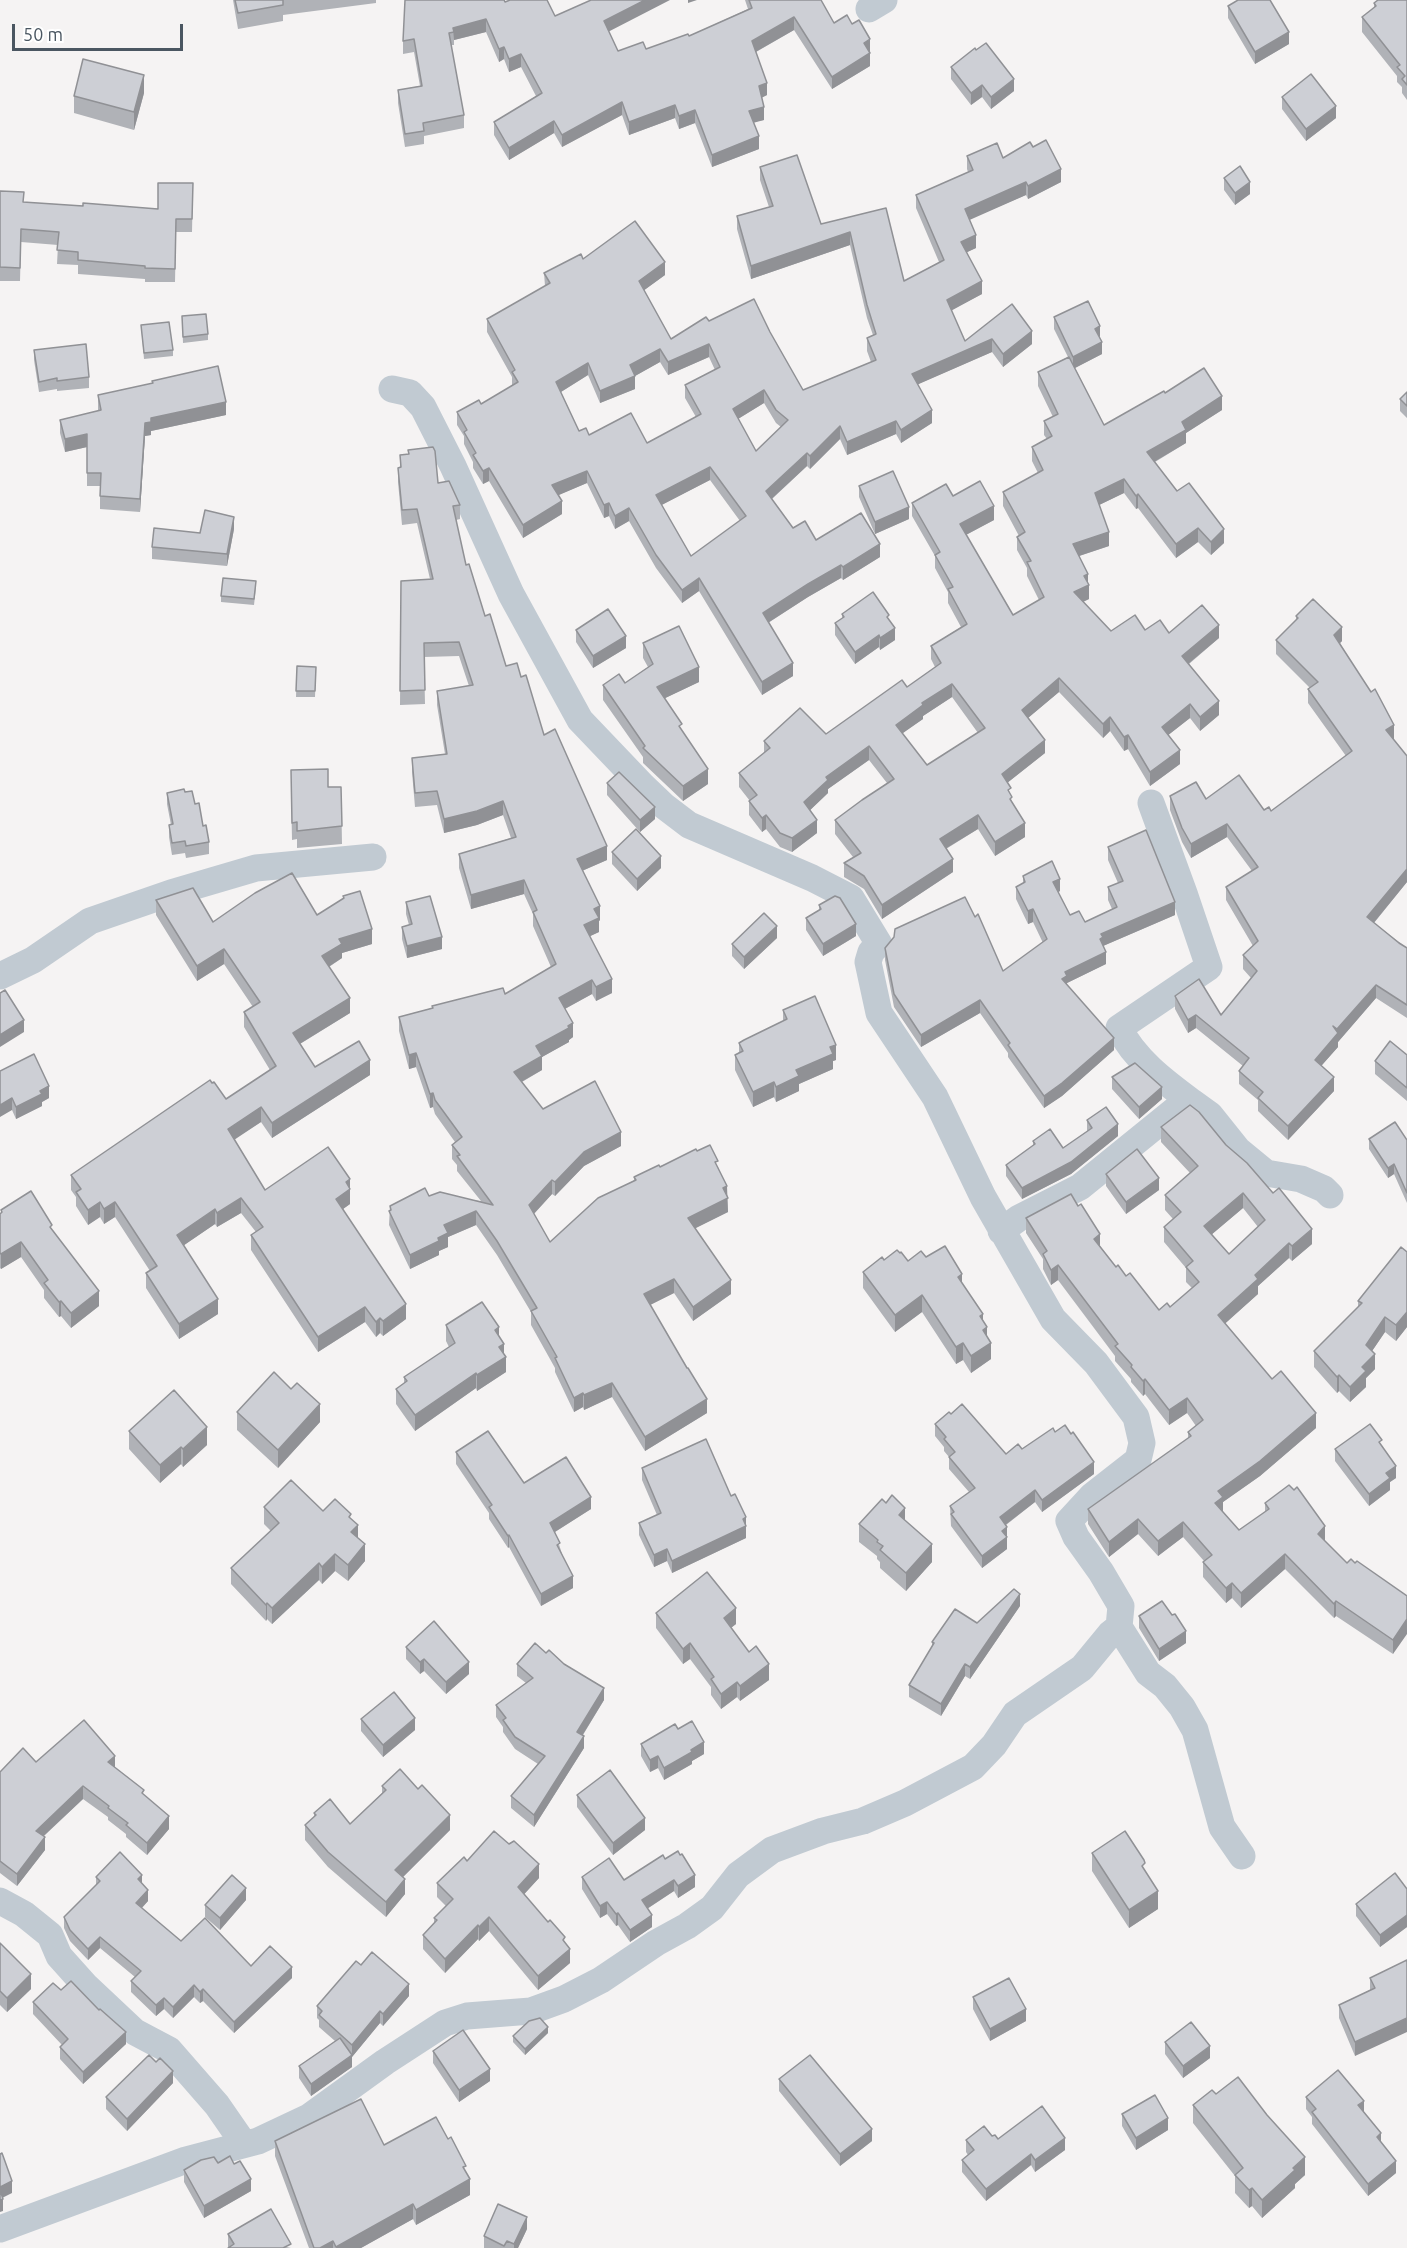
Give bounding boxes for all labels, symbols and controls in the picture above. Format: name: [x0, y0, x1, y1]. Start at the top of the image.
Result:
scale bar: [15, 12, 186, 50]
text: 50 m: [23, 24, 63, 44]

